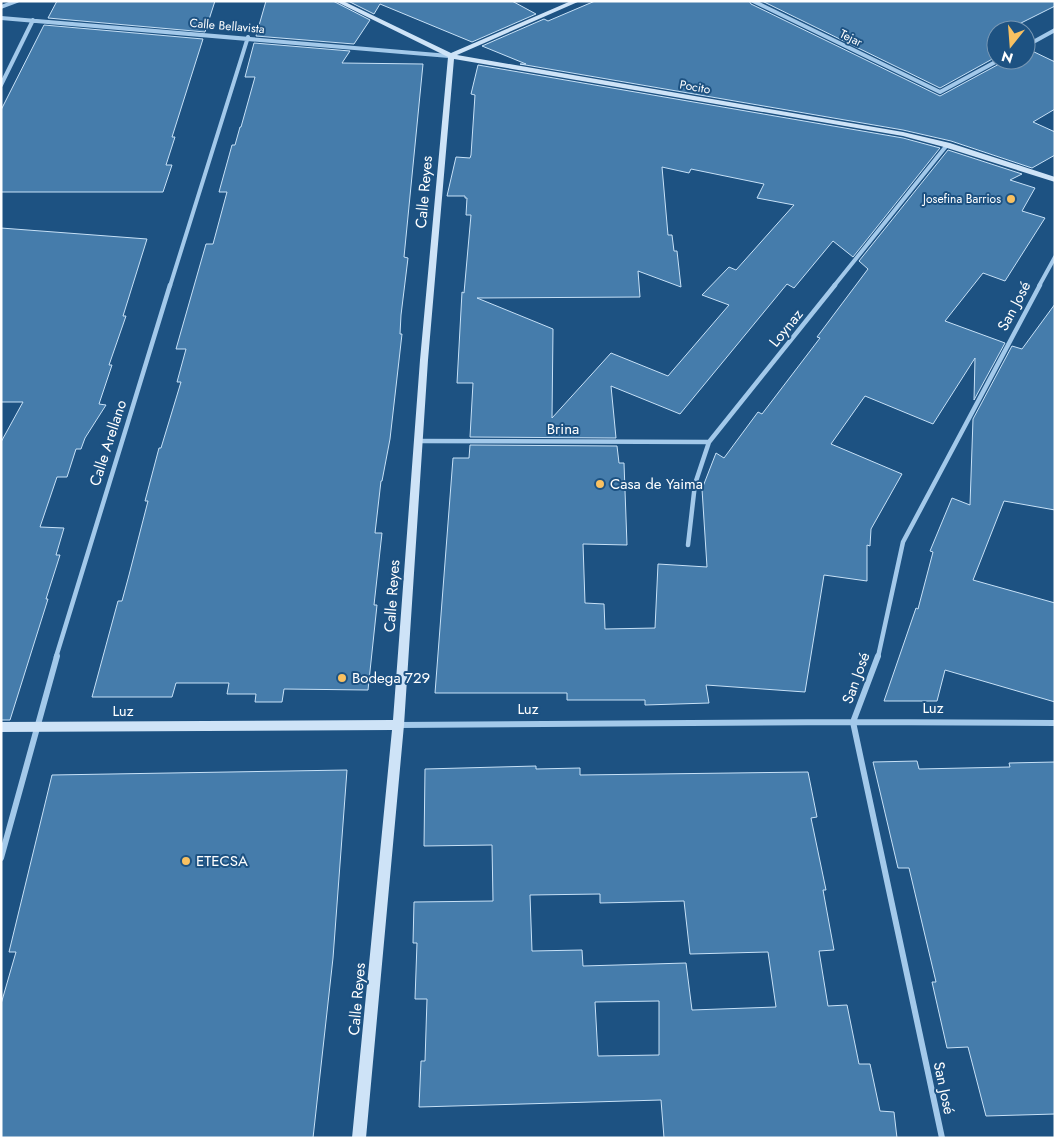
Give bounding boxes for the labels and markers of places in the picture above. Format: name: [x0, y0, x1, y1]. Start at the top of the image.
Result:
place label: Josefina Barrios: [921, 190, 1001, 208]
marker: Josefina Barrios: [1005, 193, 1017, 205]
place label: Casa de Yaima: [610, 473, 703, 495]
marker: Casa de Yaima: [594, 478, 606, 490]
place label: Bodega 729: [352, 667, 430, 689]
marker: Bodega 729: [336, 672, 348, 684]
place label: ETECSA: [196, 850, 248, 872]
marker: ETECSA: [180, 855, 192, 867]

